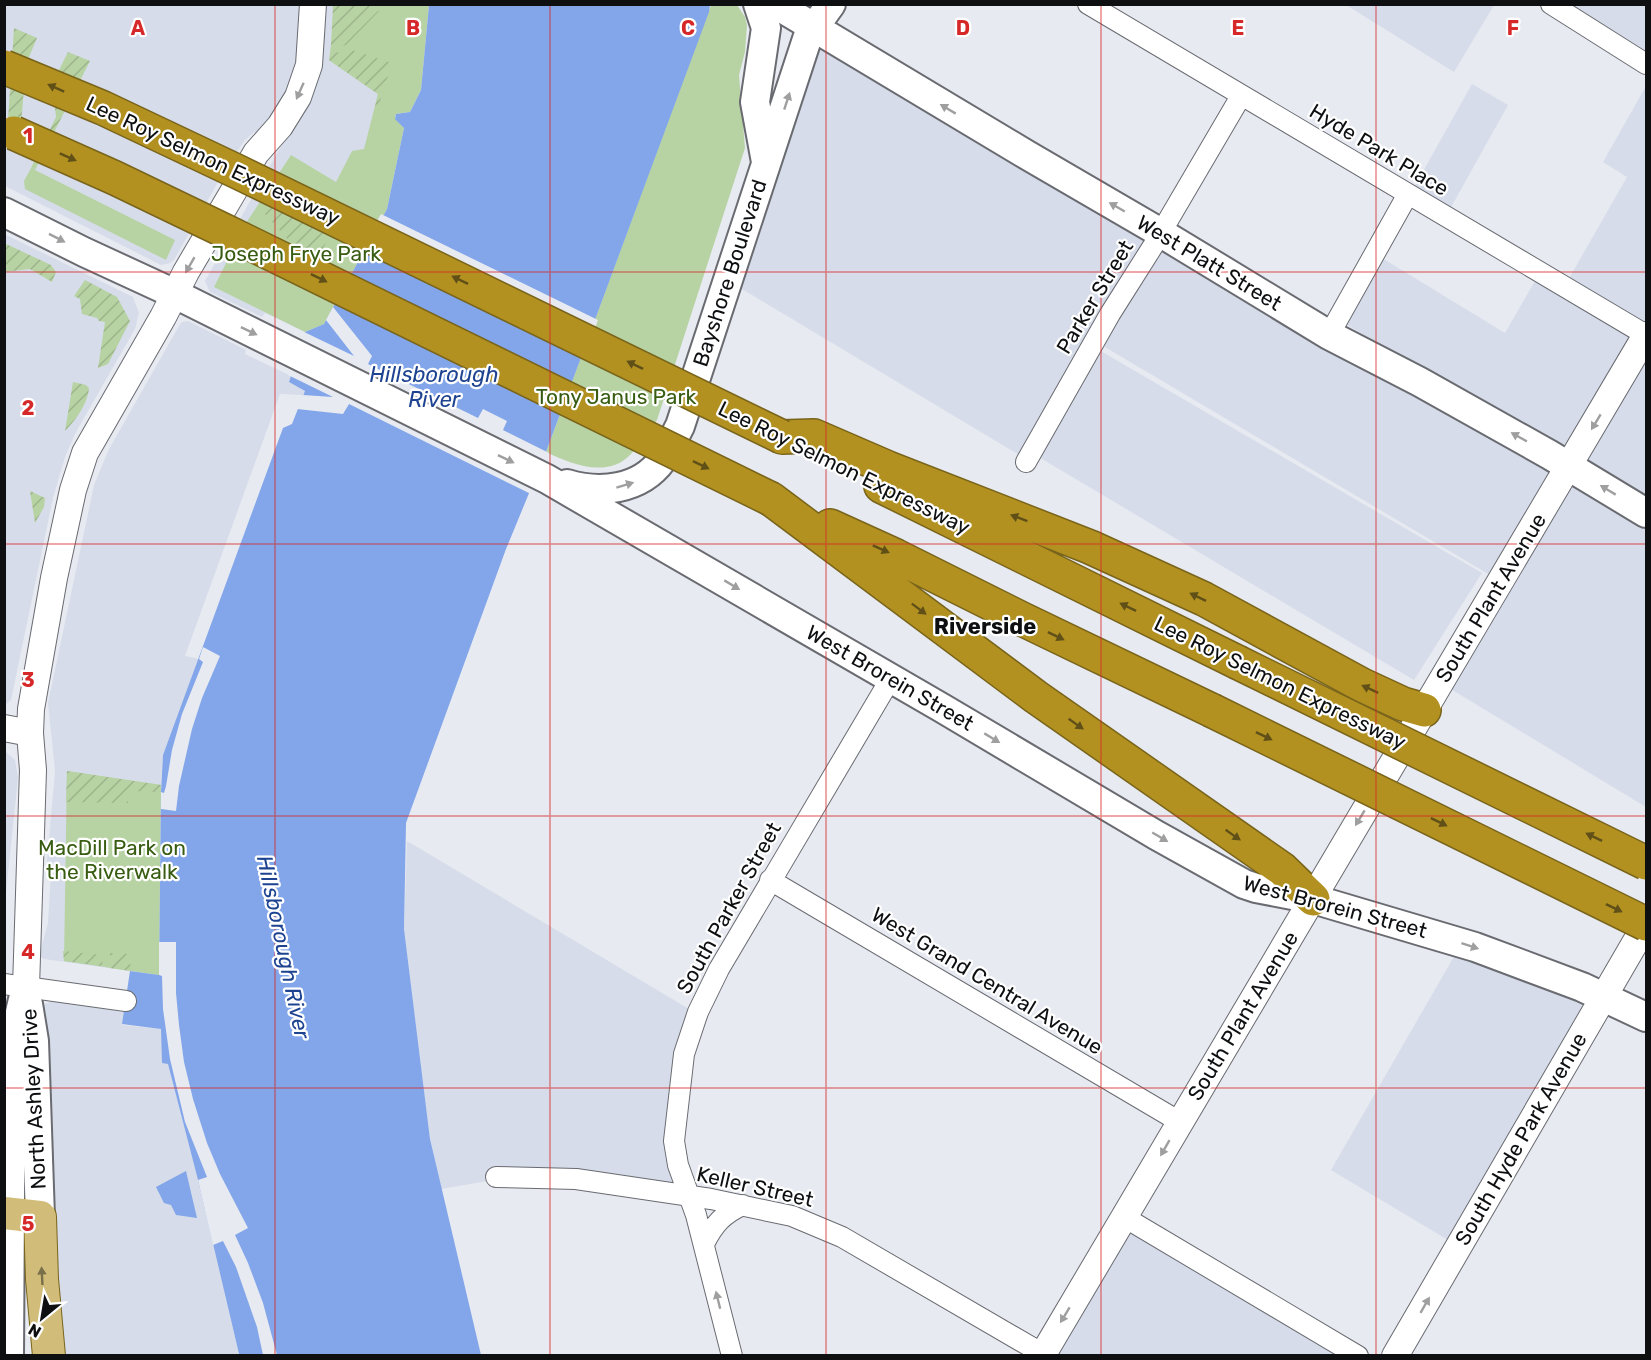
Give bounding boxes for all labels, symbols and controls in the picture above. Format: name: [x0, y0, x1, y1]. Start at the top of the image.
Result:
text: A: [131, 16, 146, 40]
text: B: [406, 16, 420, 40]
text: C: [681, 16, 695, 40]
text: D: [956, 16, 970, 40]
text: E: [1232, 16, 1244, 40]
text: F: [1507, 16, 1519, 40]
one-way arrow: [295, 82, 305, 100]
one-way arrow: [47, 83, 65, 93]
street label: Lee Roy Selmon Expressway: [82, 91, 344, 231]
one-way arrow: [783, 92, 792, 110]
street label: Hyde Park Place: [1305, 98, 1453, 201]
one-way arrow: [940, 103, 956, 114]
text: 1: [23, 124, 33, 148]
one-way arrow: [59, 152, 77, 162]
street label: Bayshore Boulevard: [687, 176, 772, 370]
one-way arrow: [1108, 202, 1125, 212]
street label: West Platt Street: [1132, 209, 1286, 316]
one-way arrow: [48, 234, 65, 243]
street label: Parker Street: [1051, 235, 1138, 358]
park label: Joseph Frye Park: [211, 241, 381, 266]
one-way arrow: [185, 257, 196, 273]
one-way arrow: [311, 273, 328, 282]
one-way arrow: [452, 275, 469, 284]
one-way arrow: [240, 326, 257, 335]
water label: Hillsborough River: [369, 361, 499, 413]
one-way arrow: [627, 361, 644, 370]
park label: Tony Janus Park: [536, 384, 696, 409]
text: 2: [22, 396, 35, 420]
street label: Lee Roy Selmon Expressway: [714, 396, 975, 540]
one-way arrow: [1591, 414, 1601, 431]
one-way arrow: [1510, 432, 1527, 442]
one-way arrow: [498, 454, 515, 464]
one-way arrow: [693, 461, 710, 470]
one-way arrow: [616, 480, 634, 489]
one-way arrow: [1600, 484, 1616, 495]
street label: South Plant Avenue: [1430, 509, 1551, 687]
one-way arrow: [1010, 513, 1028, 523]
one-way arrow: [873, 545, 890, 554]
one-way arrow: [724, 580, 740, 591]
one-way arrow: [1189, 592, 1207, 602]
one-way arrow: [911, 603, 926, 615]
one-way arrow: [1120, 603, 1137, 612]
street label: Lee Roy Selmon Expressway: [1150, 611, 1411, 755]
district label: Riverside: [934, 613, 1036, 640]
street label: West Brorein Street: [802, 619, 978, 736]
one-way arrow: [1048, 631, 1065, 640]
text: 3: [21, 668, 35, 692]
one-way arrow: [1361, 684, 1378, 693]
one-way arrow: [1068, 718, 1084, 730]
one-way arrow: [1255, 731, 1272, 740]
one-way arrow: [984, 732, 1000, 743]
one-way arrow: [1355, 810, 1366, 826]
one-way arrow: [1430, 817, 1447, 826]
street label: South Parker Street: [671, 818, 786, 998]
one-way arrow: [1225, 829, 1241, 841]
one-way arrow: [1152, 832, 1169, 842]
one-way arrow: [1585, 833, 1602, 842]
park label: MacDill Park on the Riverwalk: [38, 835, 186, 884]
water label: Hillsborough River: [251, 853, 316, 1043]
street label: West Brorein Street: [1240, 870, 1430, 943]
street label: West Grand Central Avenue: [867, 902, 1107, 1060]
one-way arrow: [1605, 903, 1622, 913]
street label: South Plant Avenue: [1182, 927, 1303, 1105]
text: 4: [21, 940, 35, 964]
one-way arrow: [1461, 941, 1479, 951]
street label: North Ashley Drive: [16, 1008, 51, 1190]
street label: South Hyde Park Avenue: [1449, 1028, 1592, 1249]
one-way arrow: [1160, 1140, 1170, 1157]
street label: Keller Street: [694, 1161, 816, 1212]
text: 5: [22, 1212, 35, 1236]
one-way arrow: [38, 1267, 47, 1286]
north arrow: [12, 1288, 72, 1348]
one-way arrow: [713, 1291, 723, 1309]
one-way arrow: [1420, 1296, 1430, 1313]
one-way arrow: [1060, 1307, 1071, 1323]
text: N: [25, 1319, 44, 1342]

